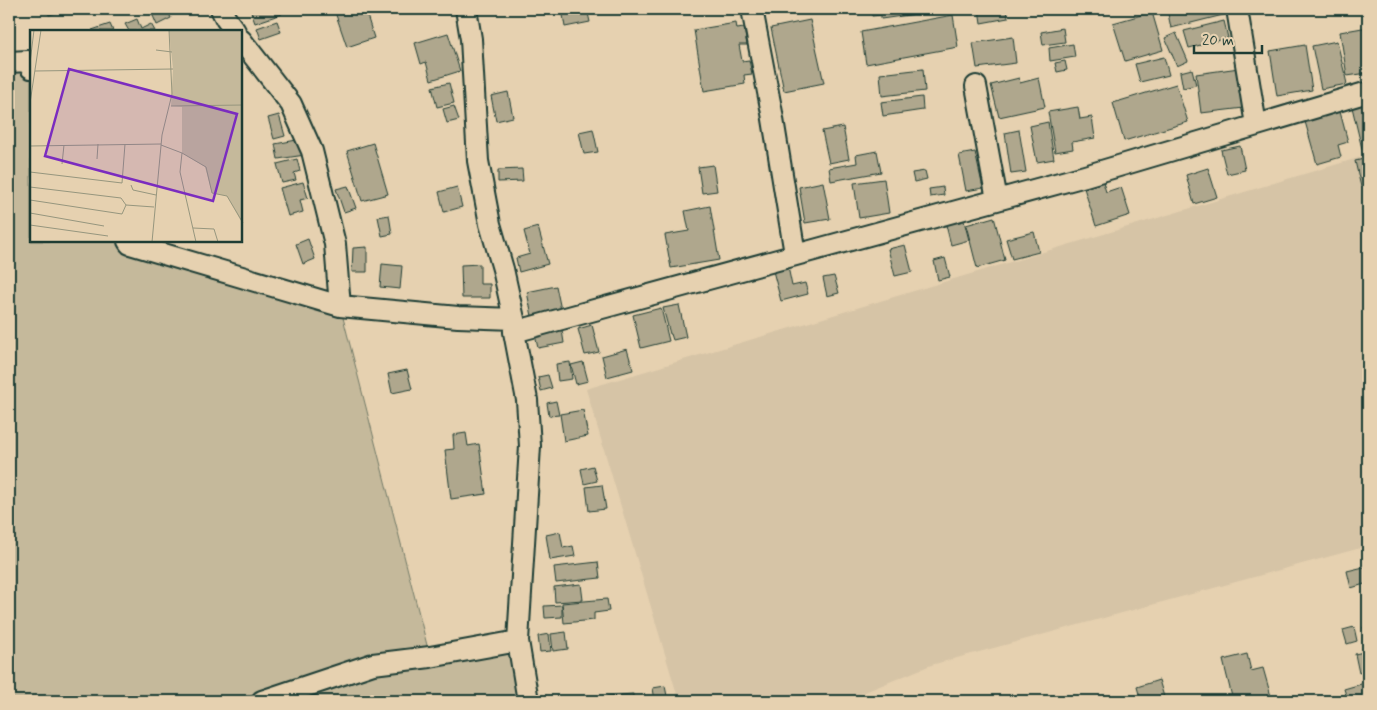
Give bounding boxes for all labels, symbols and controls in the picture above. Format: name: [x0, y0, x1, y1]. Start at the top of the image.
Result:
scale bar: [1194, 22, 1262, 54]
inset map: [30, 30, 242, 242]
text: 20 m: [1202, 31, 1234, 51]

